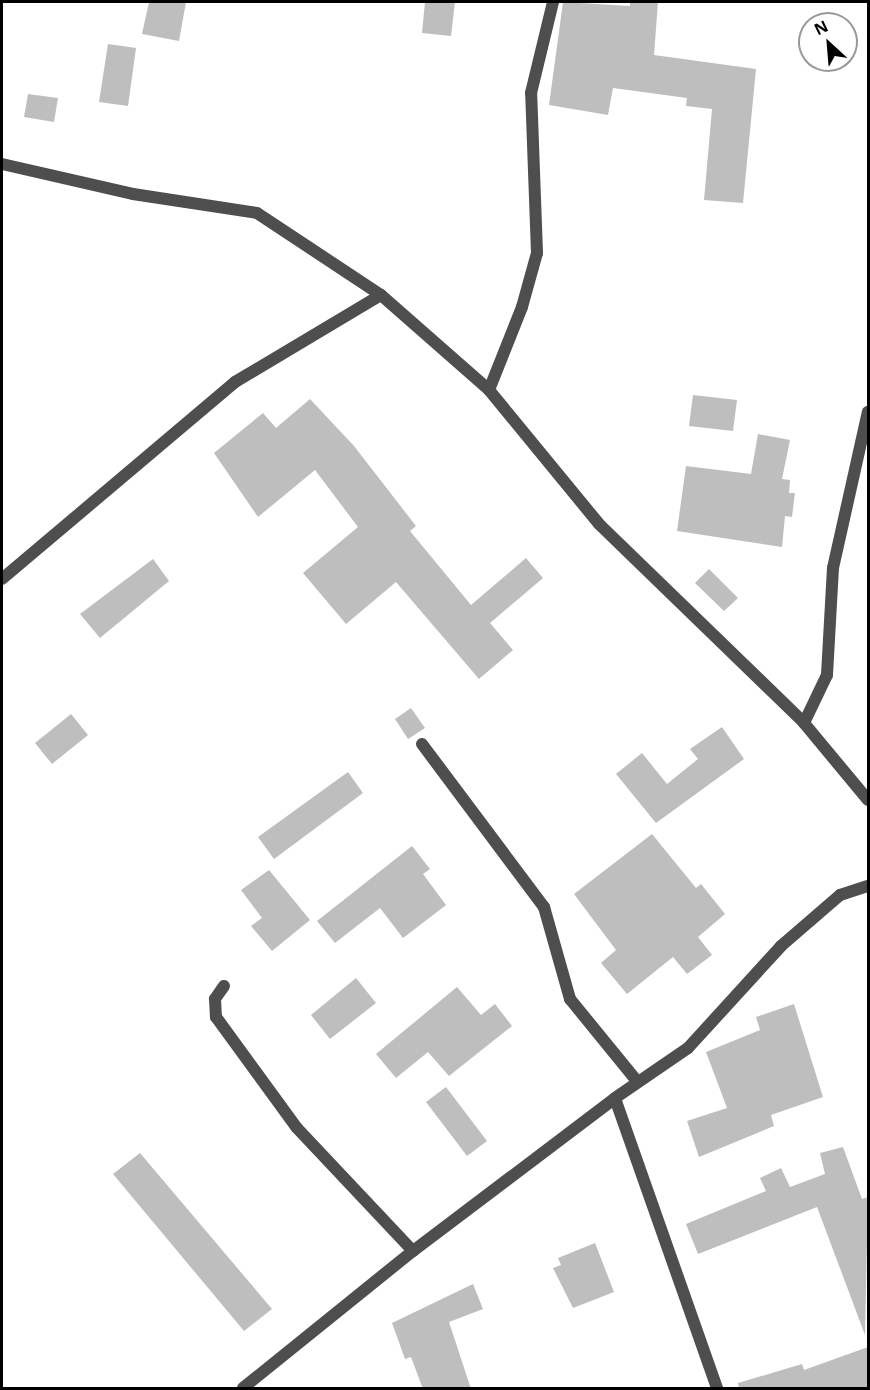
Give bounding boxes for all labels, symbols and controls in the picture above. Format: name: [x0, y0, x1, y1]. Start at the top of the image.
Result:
north arrow: [798, 12, 858, 72]
text: N: [810, 15, 832, 40]

